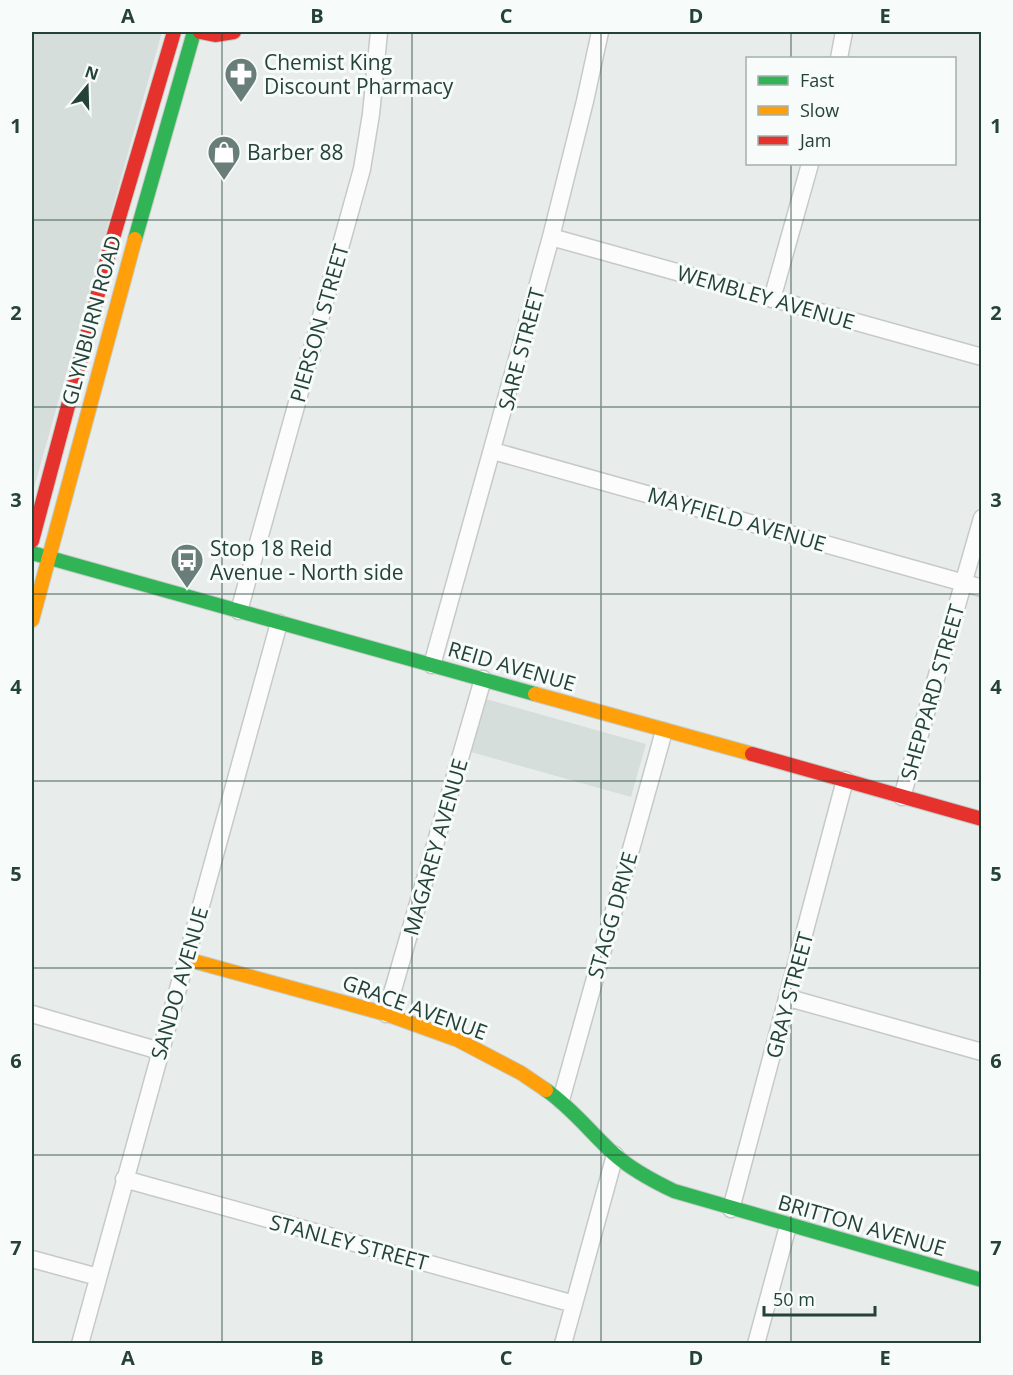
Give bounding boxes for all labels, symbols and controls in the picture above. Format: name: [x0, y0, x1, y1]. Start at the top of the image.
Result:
text: A: [121, 2, 135, 29]
text: B: [310, 2, 324, 29]
text: C: [500, 2, 513, 29]
text: D: [689, 2, 703, 29]
text: E: [879, 2, 891, 29]
place label: Chemist King Discount Pharmacy: [264, 48, 454, 100]
pharmacy icon: Chemist King Discount Pharmacy: [223, 56, 259, 103]
north arrow: [57, 57, 117, 117]
legend: [746, 57, 956, 165]
text: N: [82, 60, 102, 85]
text: Fast: [800, 68, 834, 92]
text: Slow: [800, 98, 839, 122]
text: 1: [10, 112, 22, 139]
text: 1: [990, 112, 1002, 139]
text: Jam: [798, 128, 832, 152]
shop icon: Barber 88: [206, 134, 242, 181]
place label: Barber 88: [247, 138, 344, 166]
street label: GLYNBURN ROAD: [55, 232, 127, 408]
street label: PIERSON STREET: [283, 240, 355, 405]
street label: WEMBLEY AVENUE: [674, 258, 858, 336]
street label: SARE STREET: [491, 284, 551, 413]
text: 2: [10, 299, 22, 326]
text: 2: [990, 299, 1002, 326]
street label: MAYFIELD AVENUE: [645, 480, 829, 558]
text: 3: [10, 486, 22, 513]
text: 3: [990, 486, 1002, 513]
place label: Stop 18 Reid Avenue - North side: [210, 534, 404, 586]
bus stop icon: Stop 18 Reid Avenue - North side: [169, 542, 205, 589]
street label: SHEPPARD STREET: [893, 600, 971, 783]
street label: REID AVENUE: [445, 634, 579, 698]
text: 4: [10, 673, 22, 700]
text: 4: [990, 673, 1002, 700]
street label: MAGAREY AVENUE: [396, 755, 474, 939]
street label: STAGG DRIVE: [581, 848, 643, 982]
text: 5: [10, 860, 22, 887]
text: 5: [990, 860, 1002, 887]
street label: SANDO AVENUE: [144, 903, 214, 1063]
street label: GRAY STREET: [759, 928, 819, 1061]
street label: GRACE AVENUE: [339, 968, 491, 1046]
text: 6: [10, 1047, 22, 1074]
text: 6: [990, 1047, 1002, 1074]
street label: BRITTON AVENUE: [775, 1188, 949, 1262]
street label: STANLEY STREET: [267, 1207, 432, 1277]
text: 7: [10, 1234, 22, 1261]
text: 7: [990, 1234, 1002, 1261]
scale bar: [764, 1279, 875, 1317]
text: 50 m: [773, 1287, 815, 1311]
text: A: [121, 1344, 135, 1371]
text: B: [310, 1344, 324, 1371]
text: C: [500, 1344, 513, 1371]
text: D: [689, 1344, 703, 1371]
text: E: [879, 1344, 891, 1371]

